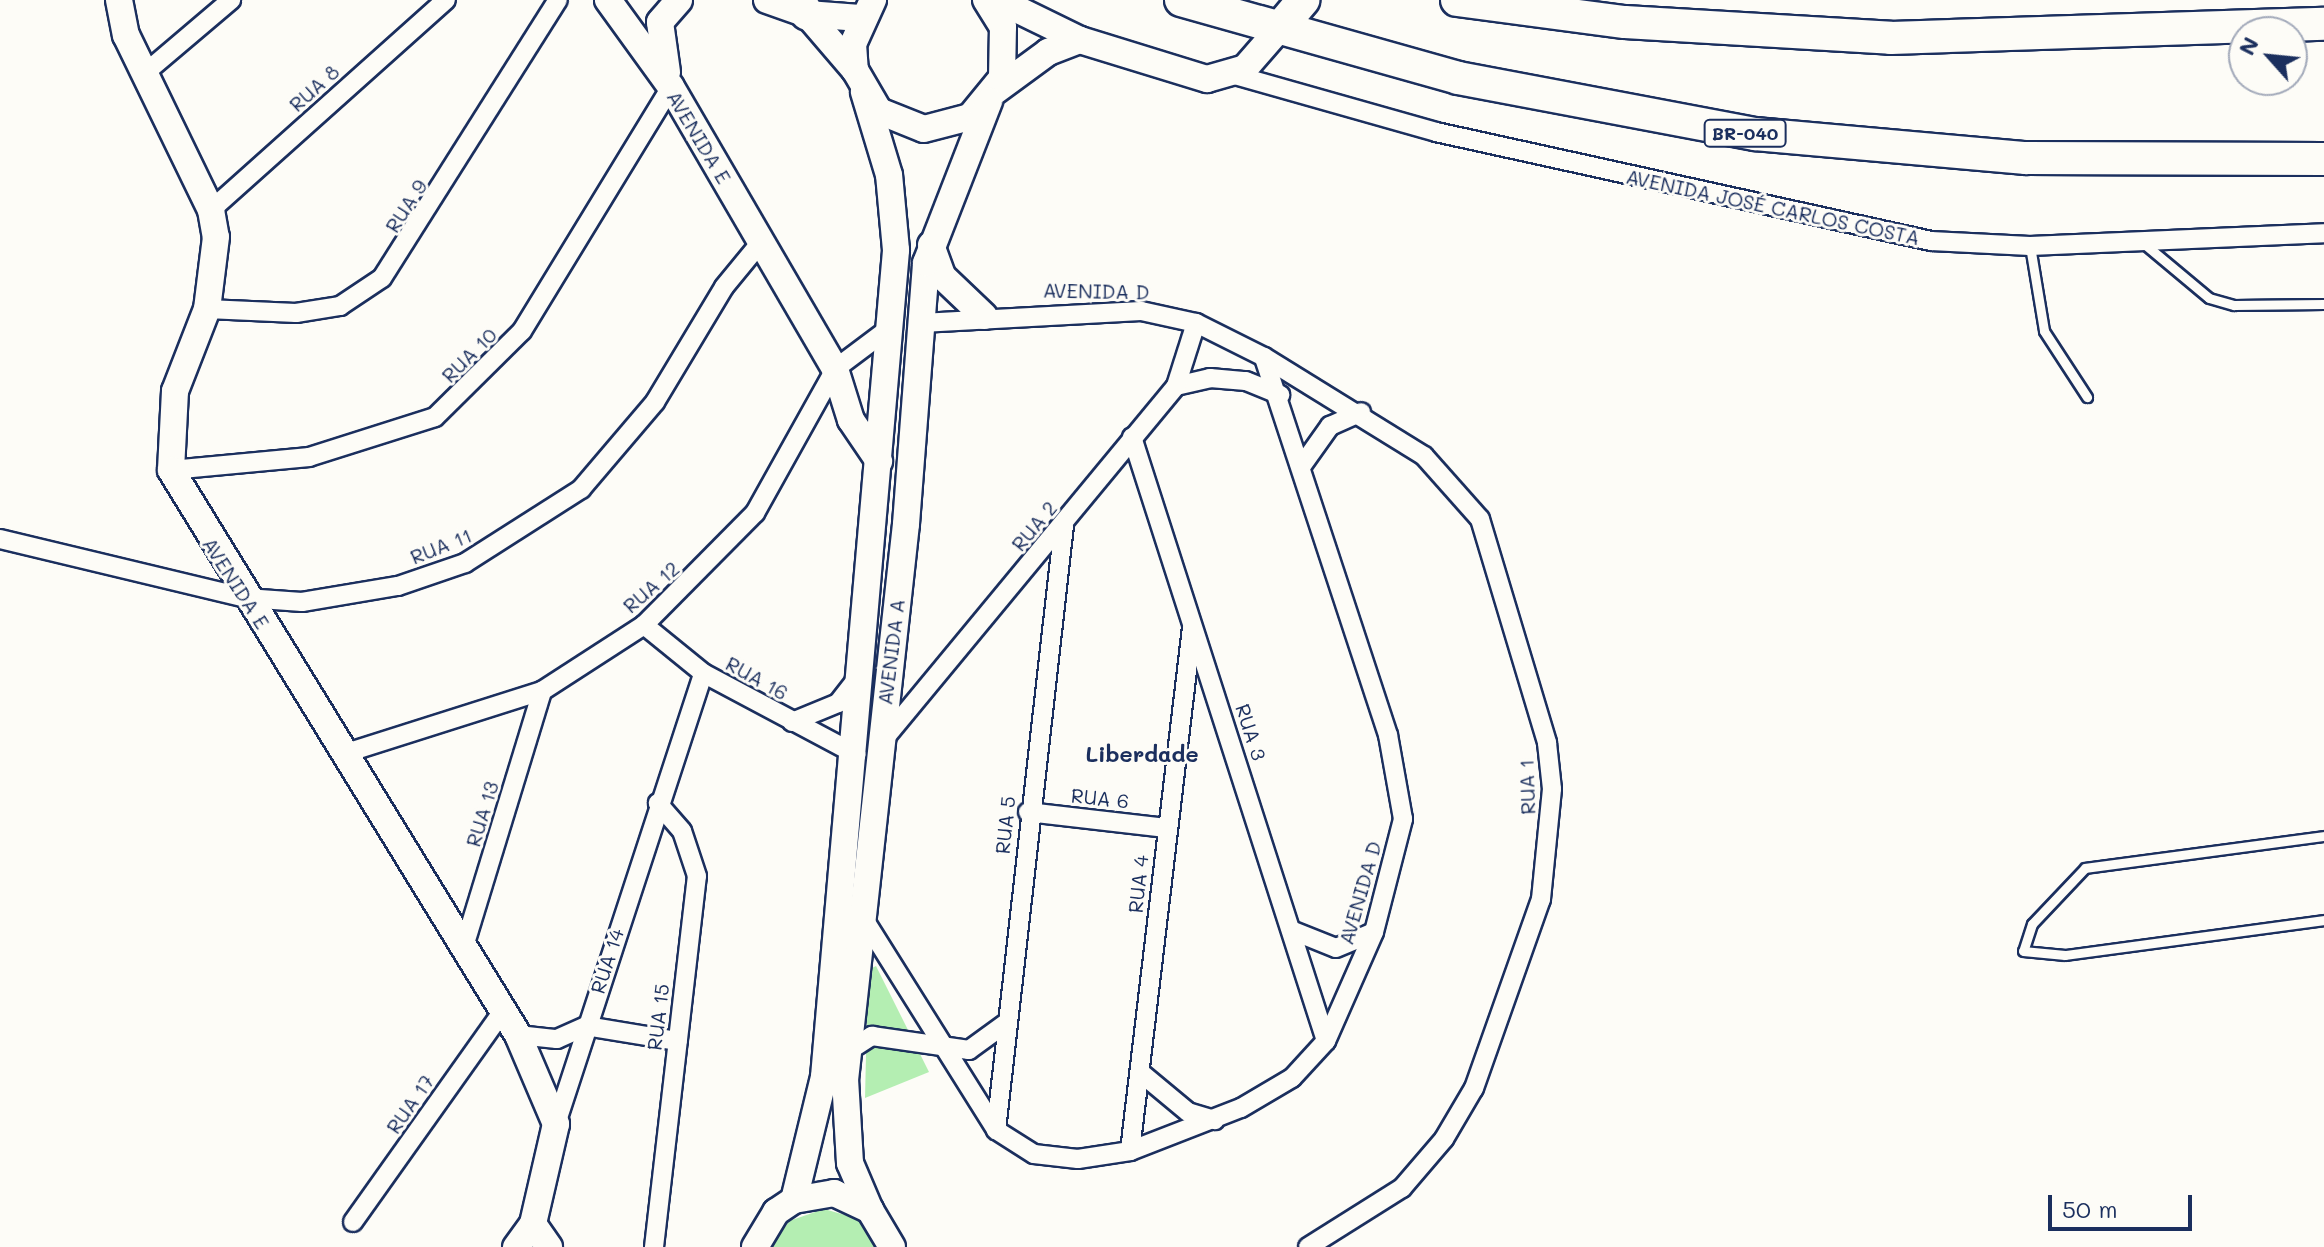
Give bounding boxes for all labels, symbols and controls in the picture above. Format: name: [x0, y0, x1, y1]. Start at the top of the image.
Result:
north arrow: [2228, 16, 2308, 96]
text: N: [2231, 32, 2265, 60]
street label: RUA 8: [284, 60, 344, 116]
street label: AVENIDA E: [662, 86, 736, 188]
road number: BR-040: [1703, 119, 1787, 147]
street label: AVENIDA JOSÉ CARLOS COSTA: [1624, 164, 1922, 250]
street label: RUA 9: [380, 175, 432, 237]
street label: AVENIDA D: [1043, 278, 1149, 304]
street label: RUA 10: [437, 323, 501, 387]
street label: RUA 2: [1006, 496, 1062, 556]
street label: RUA 11: [407, 523, 475, 569]
street label: AVENIDA E: [198, 533, 274, 633]
street label: RUA 12: [618, 556, 684, 618]
street label: AVENIDA A: [873, 598, 909, 706]
street label: RUA 16: [722, 651, 792, 705]
street label: RUA 3: [1231, 701, 1271, 763]
district label: Liberdade: [1085, 741, 1199, 767]
street label: RUA 1: [1514, 759, 1540, 815]
street label: RUA 13: [461, 778, 503, 850]
street label: RUA 6: [1070, 783, 1130, 813]
street label: RUA 5: [990, 795, 1020, 855]
street label: AVENIDA D: [1334, 839, 1386, 947]
street label: RUA 4: [1123, 854, 1153, 914]
street label: RUA 14: [585, 925, 629, 997]
street label: RUA 15: [642, 982, 674, 1052]
street label: RUA 17: [381, 1070, 439, 1138]
scale bar: [2052, 1179, 2196, 1229]
text: 50 m: [2062, 1193, 2118, 1224]

